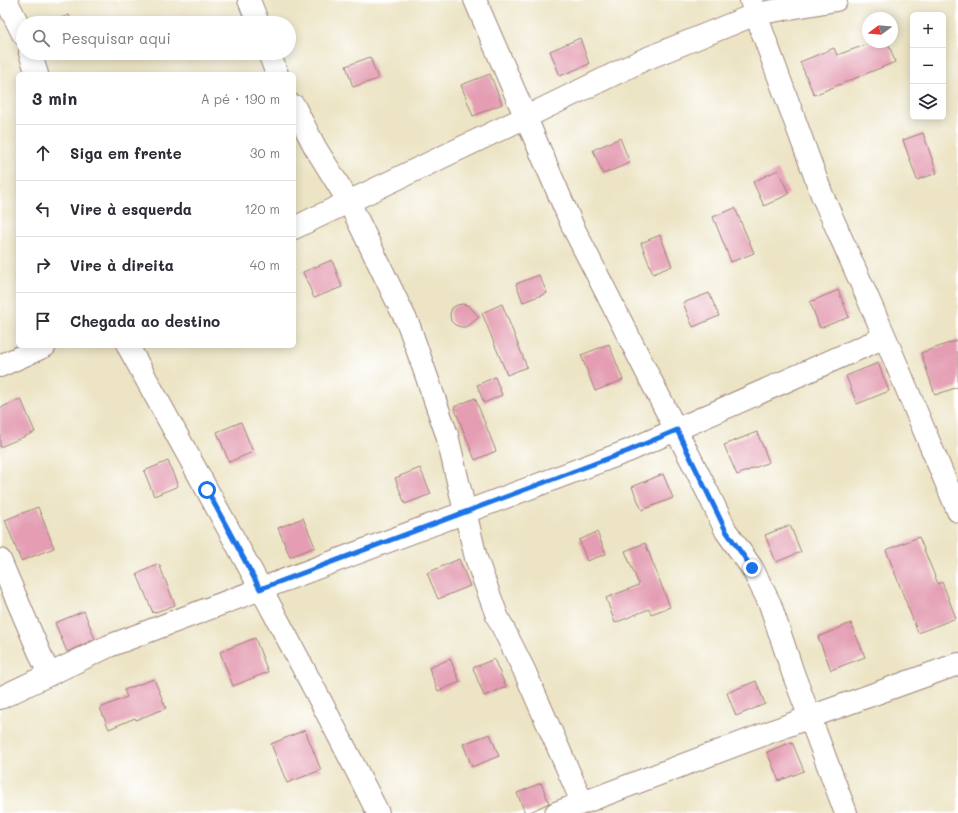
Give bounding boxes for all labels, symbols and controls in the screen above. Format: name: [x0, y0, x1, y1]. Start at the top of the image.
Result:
north arrow: [862, 12, 898, 48]
map controls: [910, 12, 946, 120]
button: +: [910, 12, 946, 48]
search box: [16, 16, 296, 60]
icon: search: [30, 27, 52, 49]
text: Pesquisar aqui: [62, 28, 171, 48]
button: −: [910, 48, 946, 84]
button: layers: [910, 84, 946, 120]
text: 3 min: [32, 87, 77, 109]
text: A pé · 190 m: [201, 90, 280, 107]
icon: ahead: [32, 142, 54, 164]
text: Siga em frente: [70, 143, 182, 163]
text: 30 m: [250, 144, 280, 161]
icon: left: [32, 198, 54, 220]
text: Vire à esquerda: [70, 199, 192, 219]
text: 120 m: [244, 200, 280, 217]
icon: right: [32, 254, 54, 276]
text: Vire à direita: [70, 255, 174, 275]
text: 40 m: [250, 256, 280, 273]
icon: arrive: [32, 310, 54, 332]
text: Chegada ao destino: [70, 311, 220, 331]
route start: [198, 481, 216, 499]
route end: [743, 559, 761, 577]

